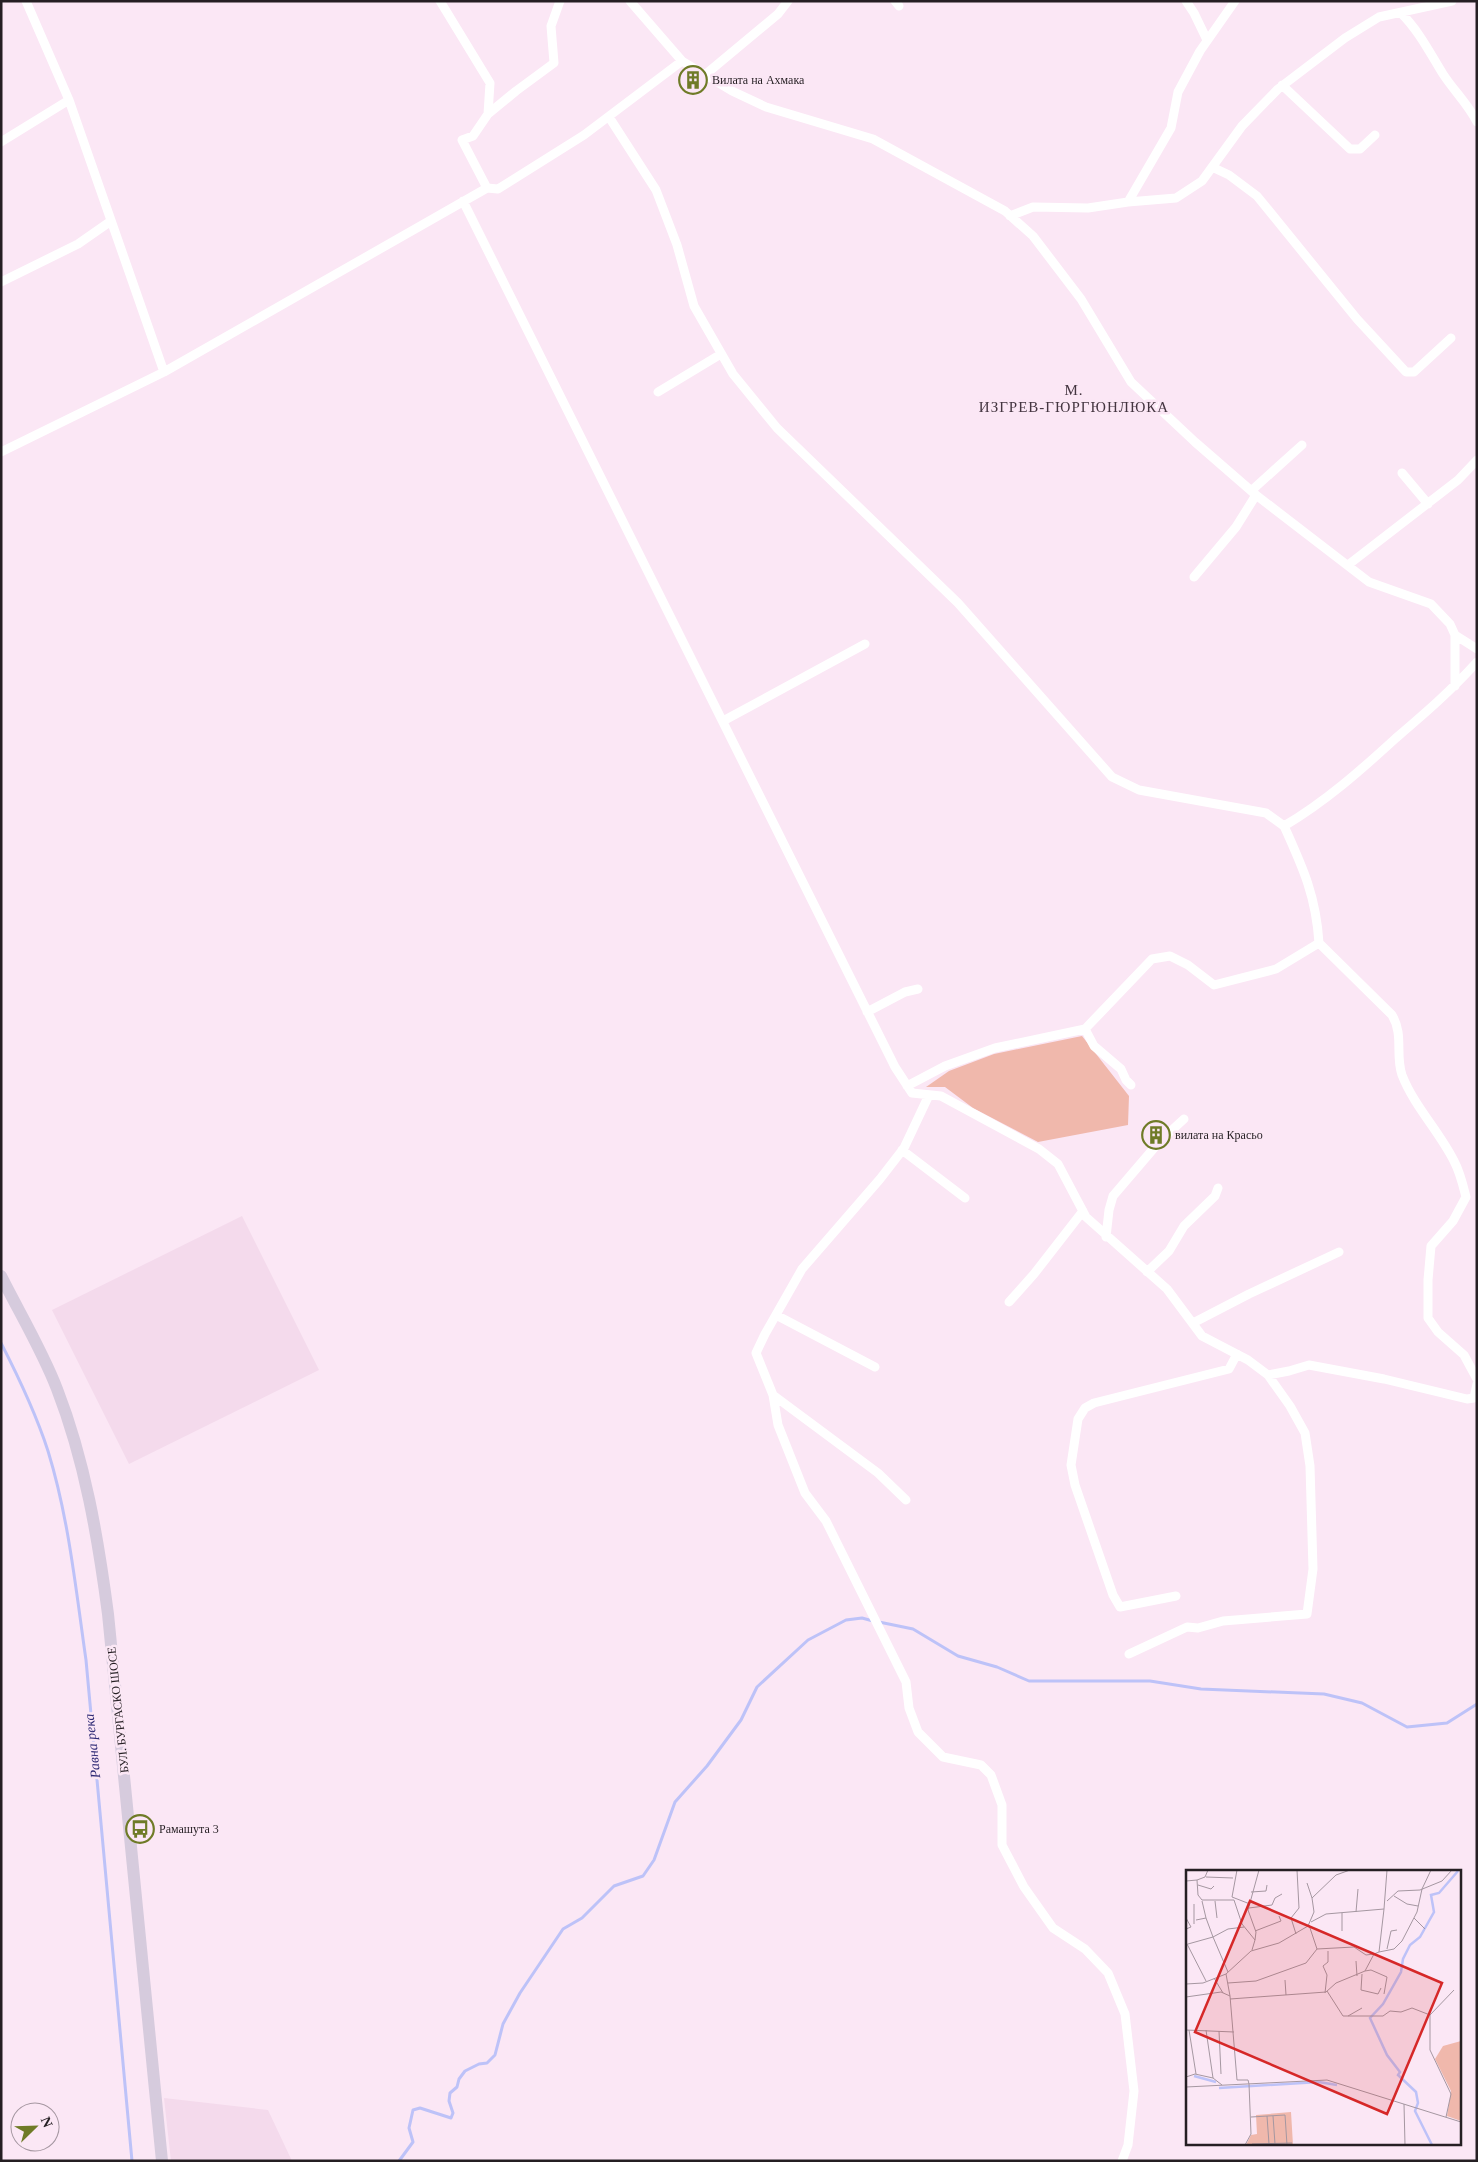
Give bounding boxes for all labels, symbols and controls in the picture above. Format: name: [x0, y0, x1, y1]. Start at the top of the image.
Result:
building icon: Вилата на Ахмака: [678, 65, 708, 95]
place label: Вилата на Ахмака: [712, 73, 805, 87]
district label: М. ИЗГРЕВ-ГЮРГЮНЛЮКА: [979, 382, 1169, 415]
building icon: вилата на Красьо: [1141, 1120, 1171, 1150]
place label: вилата на Красьо: [1175, 1128, 1263, 1142]
street label: БУЛ. БУРГАСКО ШОСЕ: [104, 1646, 132, 1774]
water label: Равна река: [82, 1713, 103, 1780]
bus stop icon: Рамашута 3: [125, 1814, 155, 1844]
place label: Рамашута 3: [159, 1822, 219, 1836]
inset map: [1186, 1870, 1460, 2144]
north arrow: [10, 2102, 60, 2152]
text: N: [38, 2115, 55, 2130]

